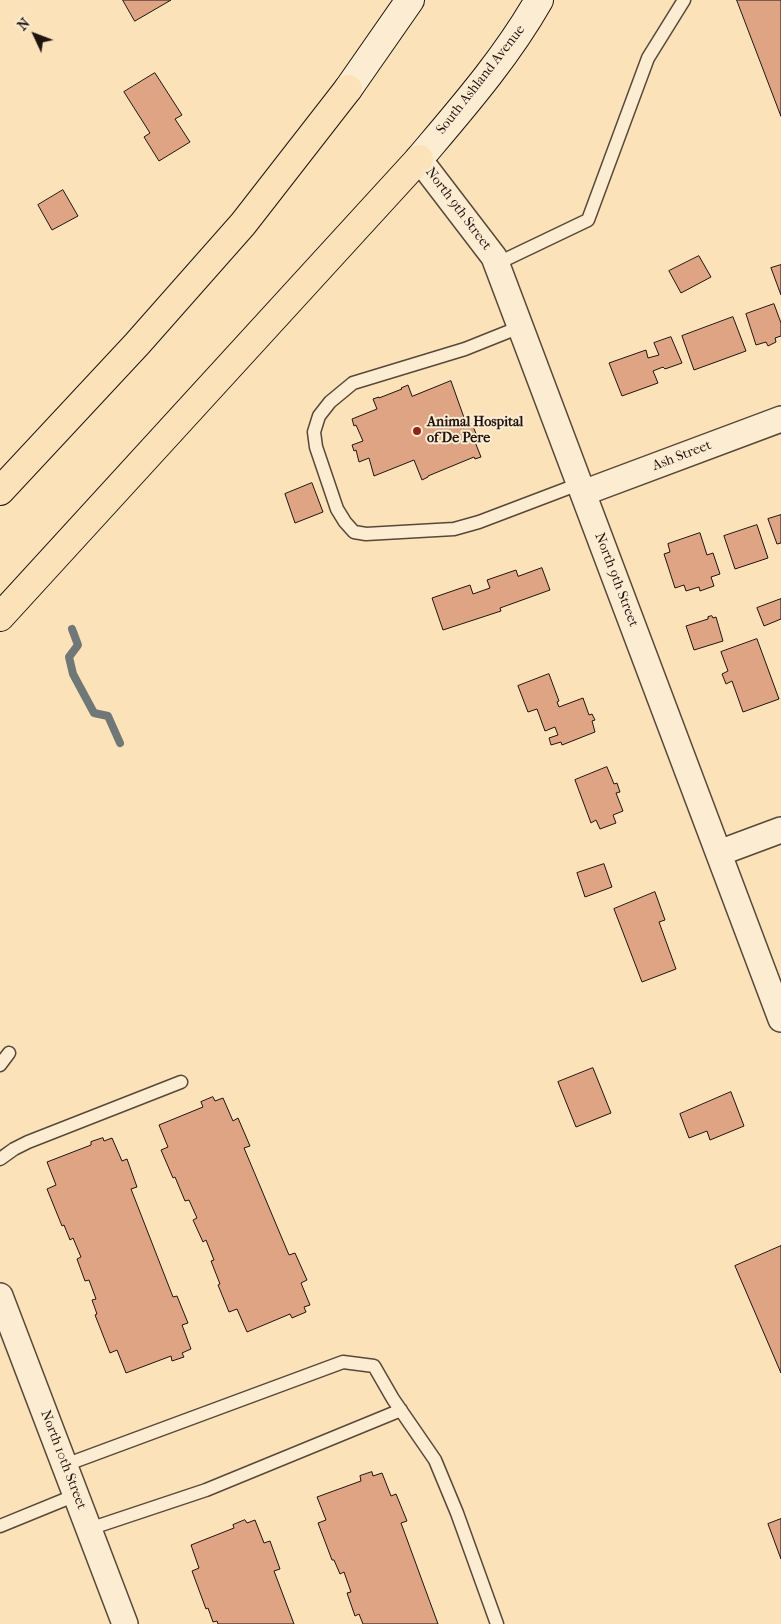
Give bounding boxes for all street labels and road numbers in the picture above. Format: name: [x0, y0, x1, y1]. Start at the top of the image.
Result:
street label: South Ashland Avenue: [433, 22, 529, 138]
street label: North 9th Street: [421, 164, 495, 254]
street label: Ash Street: [650, 437, 714, 475]
street label: North 9th Street: [590, 531, 642, 629]
street label: North 10th Street: [36, 1408, 90, 1512]

